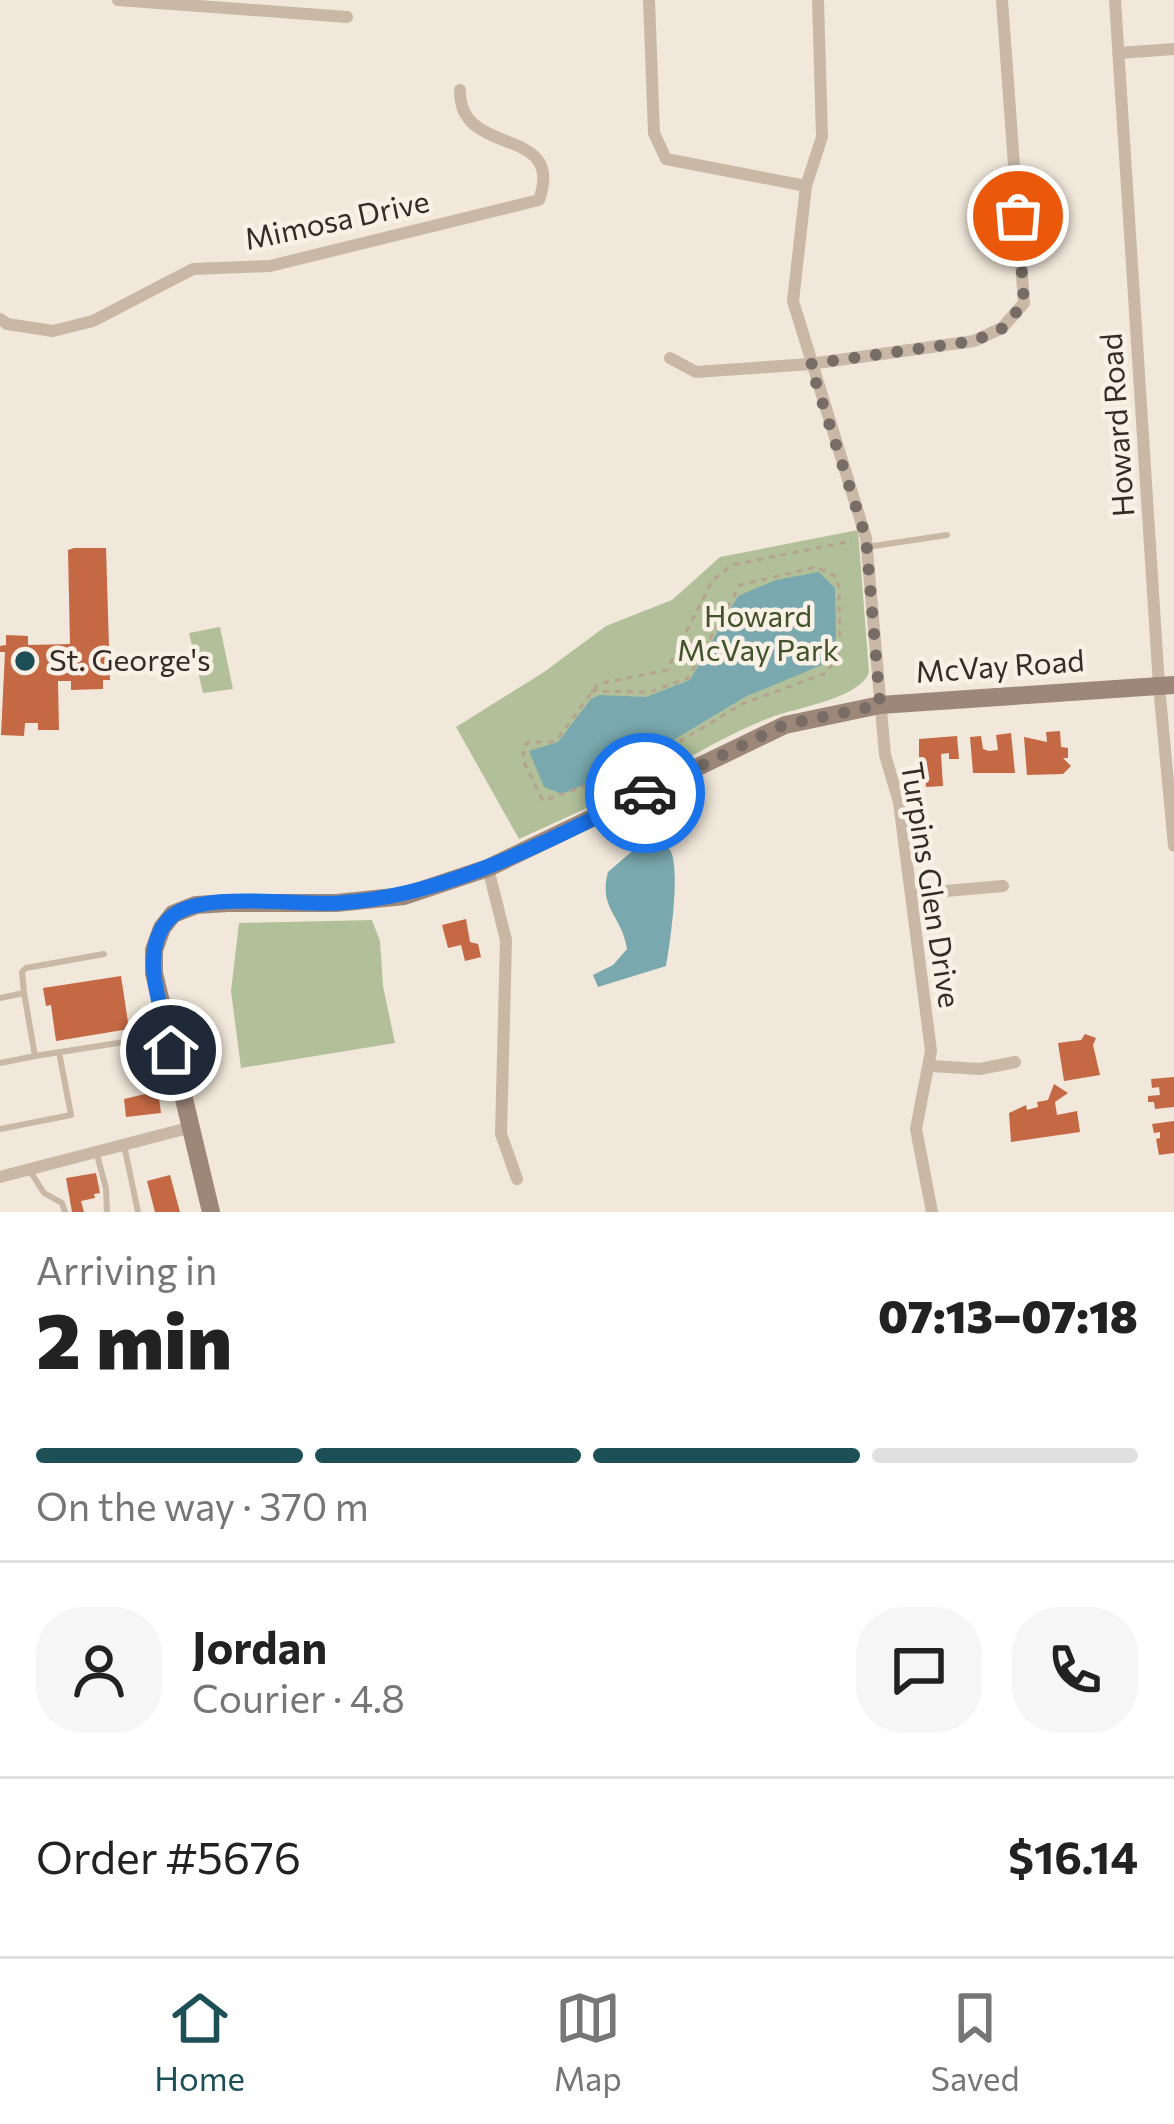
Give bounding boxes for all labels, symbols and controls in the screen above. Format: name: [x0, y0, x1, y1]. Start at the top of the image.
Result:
pin: [967, 165, 1069, 267]
street label: Mimosa Drive: [241, 181, 432, 256]
icon: bag: [985, 183, 1051, 249]
street label: Howard Road: [1091, 332, 1140, 518]
park label: Howard McVay Park: [677, 596, 839, 667]
place label: St. George's: [49, 640, 211, 677]
street label: McVay Road: [914, 640, 1085, 689]
marker: St. George's: [12, 648, 38, 674]
courier: [585, 733, 705, 853]
street label: Turpins Glen Drive: [895, 759, 970, 1010]
icon: car: [612, 760, 678, 826]
pin: [120, 999, 222, 1101]
icon: home: [138, 1017, 204, 1083]
text: Arriving in: [36, 1245, 217, 1293]
text: 07:13–07:18: [878, 1287, 1138, 1342]
text: 2 min: [36, 1290, 232, 1385]
text: On the way · 370 m: [36, 1481, 369, 1529]
button: person: [36, 1607, 162, 1733]
button: chat: [856, 1607, 982, 1733]
button: phone: [1012, 1607, 1138, 1733]
text: Jordan: [192, 1618, 327, 1673]
text: Courier · 4.8: [192, 1673, 405, 1721]
text: Order #5676: [36, 1828, 301, 1883]
text: $16.14: [1008, 1828, 1138, 1883]
tab: Home: [154, 1985, 245, 2098]
tab: Map: [554, 1985, 622, 2098]
tab: Saved: [931, 1985, 1020, 2098]

